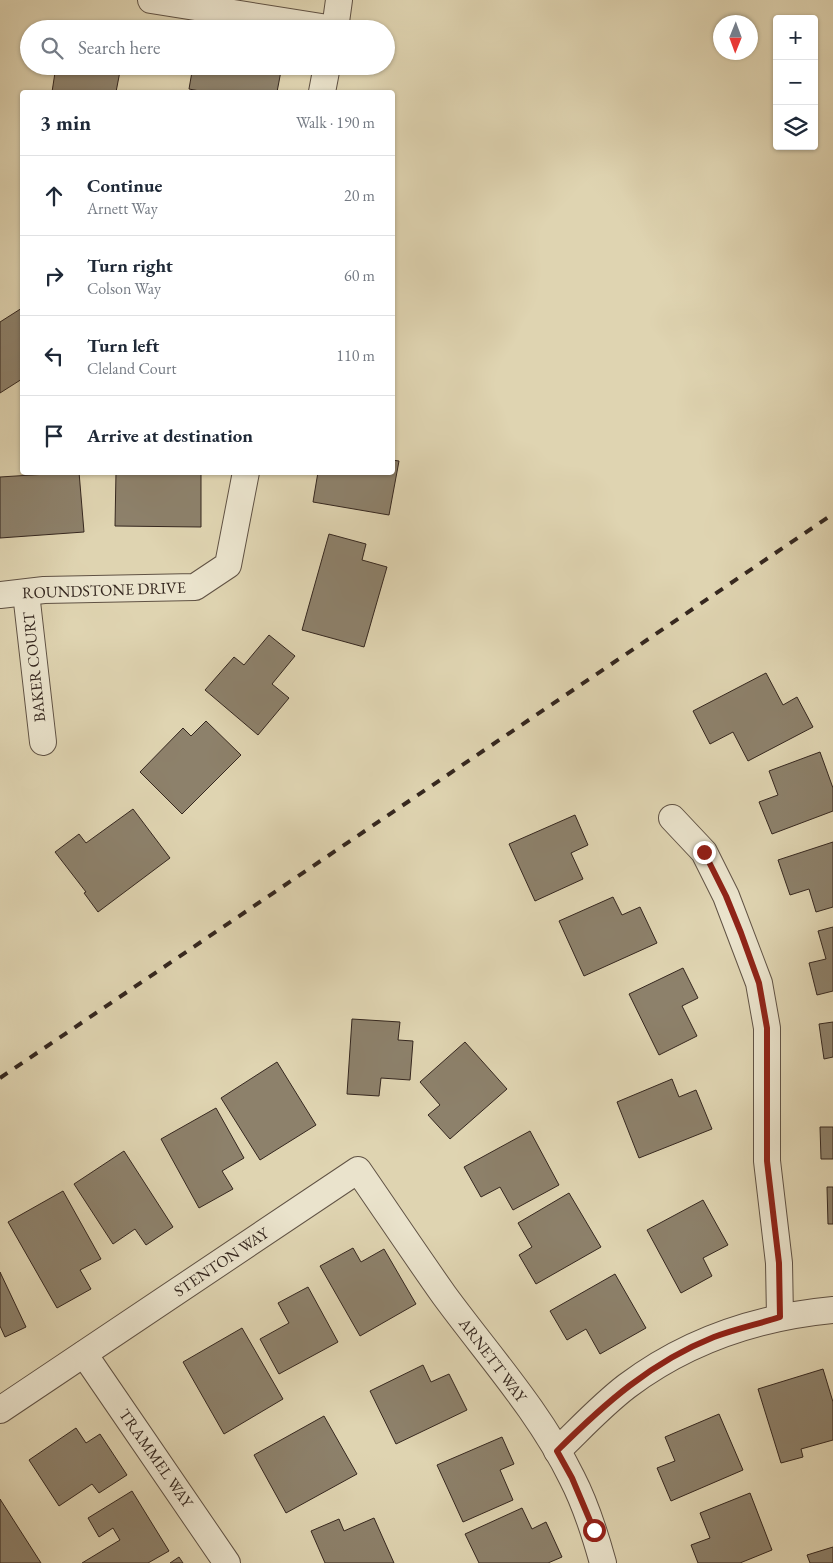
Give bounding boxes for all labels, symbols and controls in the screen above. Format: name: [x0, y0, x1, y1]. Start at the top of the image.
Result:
north arrow: [713, 15, 758, 60]
map controls: [773, 15, 818, 150]
button: +: [773, 15, 818, 60]
search box: [20, 20, 395, 75]
icon: search: [38, 34, 66, 62]
text: Search here: [78, 35, 160, 60]
button: −: [773, 60, 818, 105]
button: layers: [773, 105, 818, 150]
text: 3 min: [40, 109, 91, 136]
text: Walk · 190 m: [296, 112, 375, 133]
text: Continue: [87, 173, 162, 198]
icon: ahead: [40, 182, 68, 210]
text: 20 m: [344, 185, 375, 206]
text: Arnett Way: [87, 198, 158, 219]
text: Turn right: [87, 253, 173, 278]
icon: right: [40, 262, 68, 290]
text: 60 m: [344, 265, 375, 286]
text: Colson Way: [87, 278, 161, 299]
text: Turn left: [87, 333, 159, 358]
icon: left: [40, 342, 68, 370]
text: 110 m: [336, 345, 375, 366]
text: Cleland Court: [87, 358, 177, 379]
icon: arrive: [40, 422, 68, 450]
text: Arrive at destination: [87, 423, 253, 448]
street label: ROUNDSTONE DRIVE: [22, 577, 186, 603]
street label: BAKER COURT: [18, 610, 50, 723]
route end: [693, 841, 716, 864]
street label: STENTON WAY: [170, 1222, 273, 1301]
street label: ARNETT WAY: [454, 1313, 532, 1407]
street label: TRAMMEL WAY: [114, 1404, 198, 1512]
route start: [583, 1519, 606, 1542]

